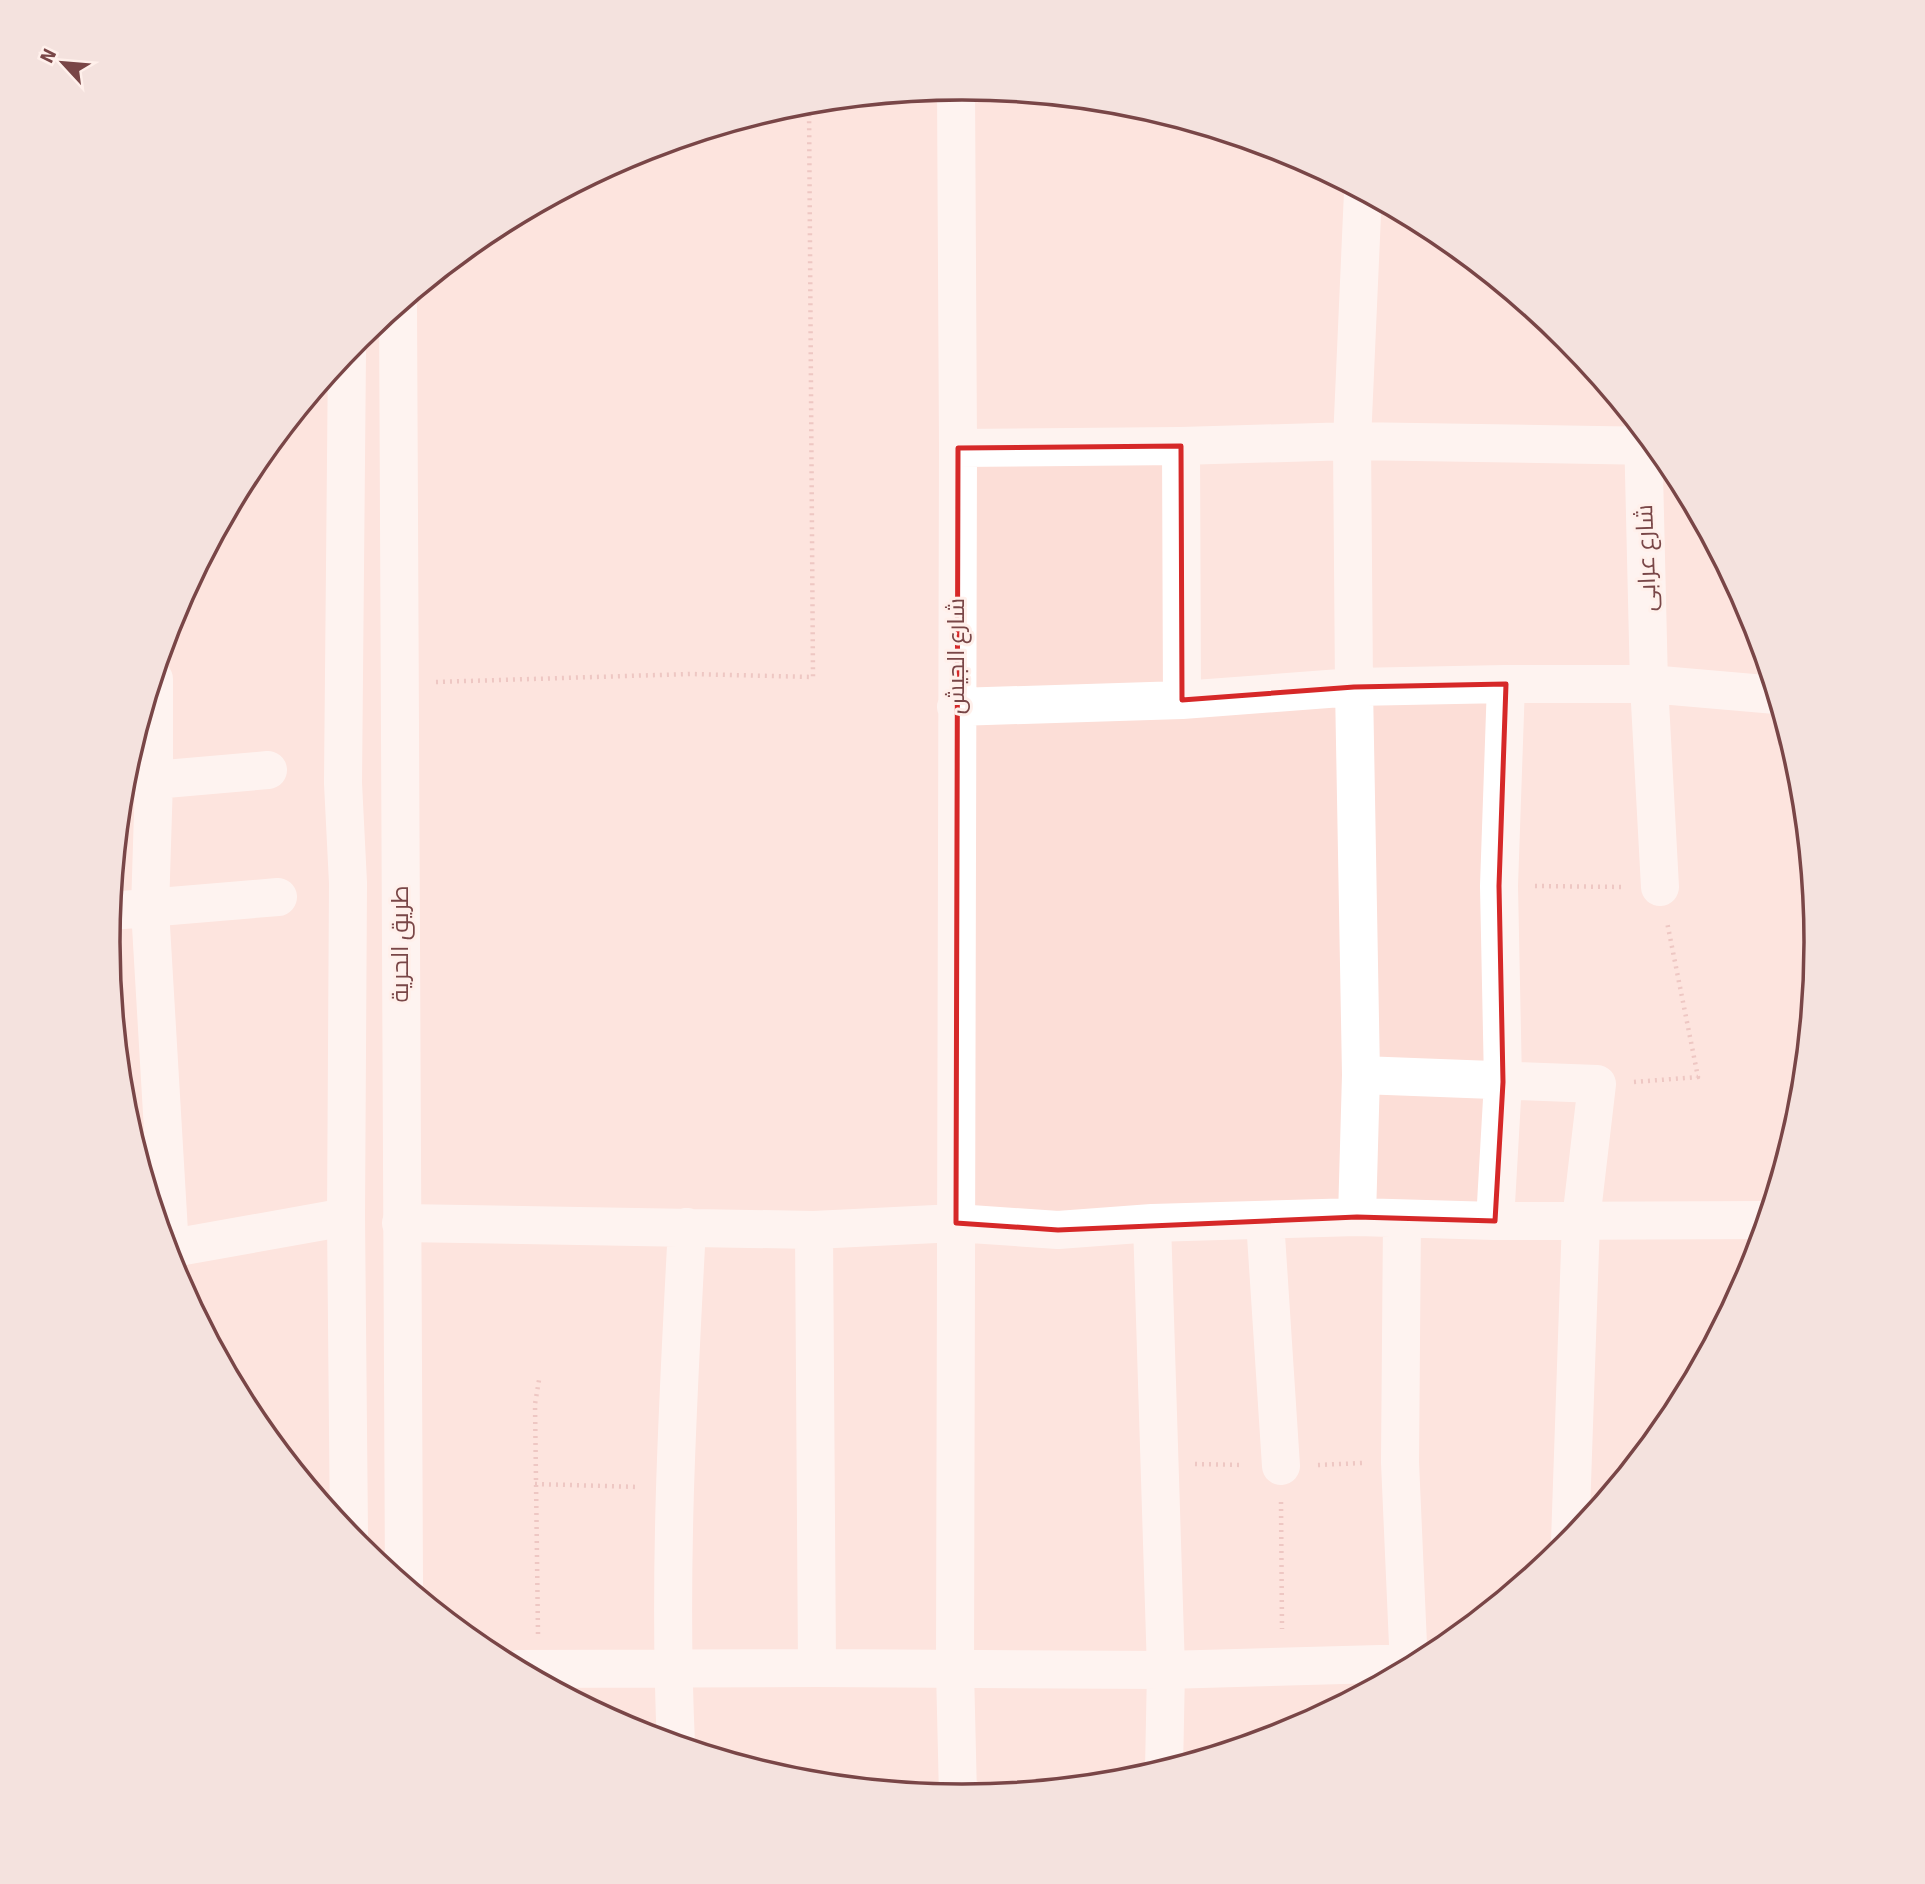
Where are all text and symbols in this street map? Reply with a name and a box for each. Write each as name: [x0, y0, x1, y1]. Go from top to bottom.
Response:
north arrow: [28, 28, 98, 98]
text: N: [35, 45, 62, 67]
street label: شارع عرابى: [1629, 504, 1664, 612]
street label: شارع الجيش: [941, 598, 972, 714]
street label: طريق الحرية: [385, 885, 415, 1003]

